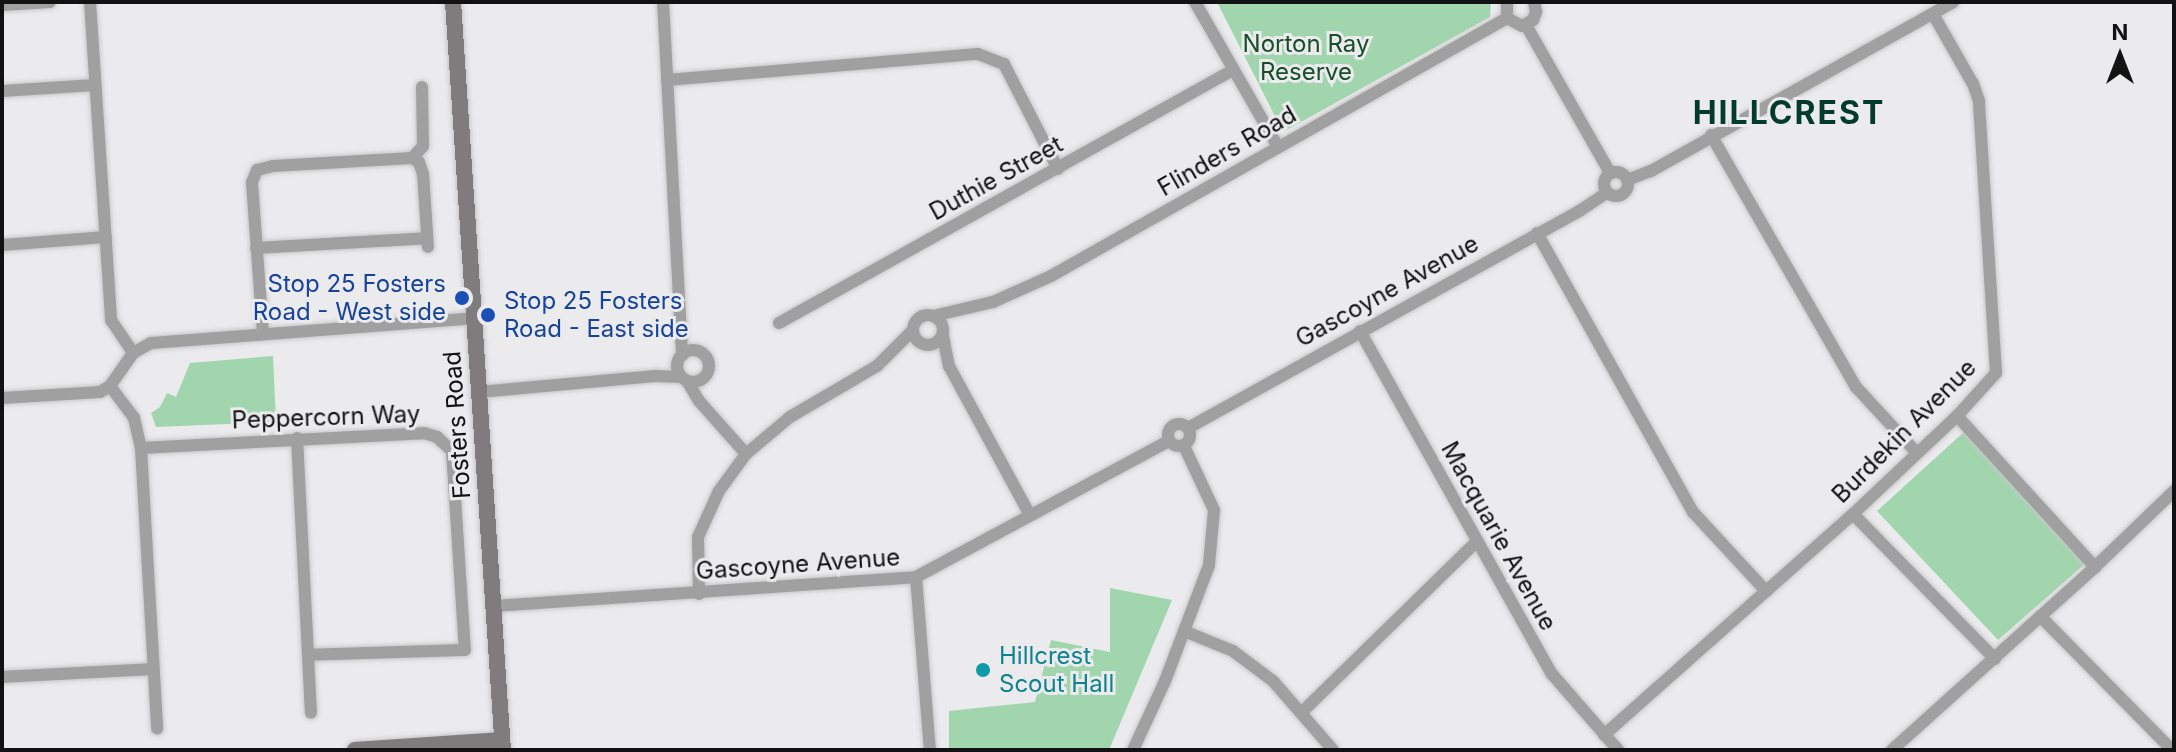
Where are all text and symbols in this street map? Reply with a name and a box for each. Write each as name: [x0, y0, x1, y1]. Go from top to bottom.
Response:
north arrow: [2080, 16, 2160, 96]
text: N: [2112, 19, 2128, 45]
park label: Norton Ray Reserve: [1243, 30, 1369, 86]
district label: HILLCREST: [1693, 94, 1885, 132]
street label: Flinders Road: [1153, 100, 1301, 202]
street label: Duthie Street: [924, 130, 1068, 226]
street label: Gascoyne Avenue: [1291, 229, 1483, 353]
place label: Stop 25 Fosters Road - West side: [253, 270, 446, 326]
place label: Stop 25 Fosters Road - East side: [504, 287, 689, 343]
marker: Stop 25 Fosters Road - West side: [453, 289, 471, 307]
marker: Stop 25 Fosters Road - East side: [479, 306, 497, 324]
street label: Fosters Road: [437, 350, 477, 500]
street label: Burdekin Avenue: [1826, 353, 1982, 509]
street label: Peppercorn Way: [231, 399, 421, 435]
street label: Macquarie Avenue: [1435, 437, 1563, 635]
street label: Gascoyne Avenue: [695, 543, 901, 585]
place label: Hillcrest Scout Hall: [999, 642, 1114, 698]
marker: Hillcrest Scout Hall: [974, 661, 992, 679]

